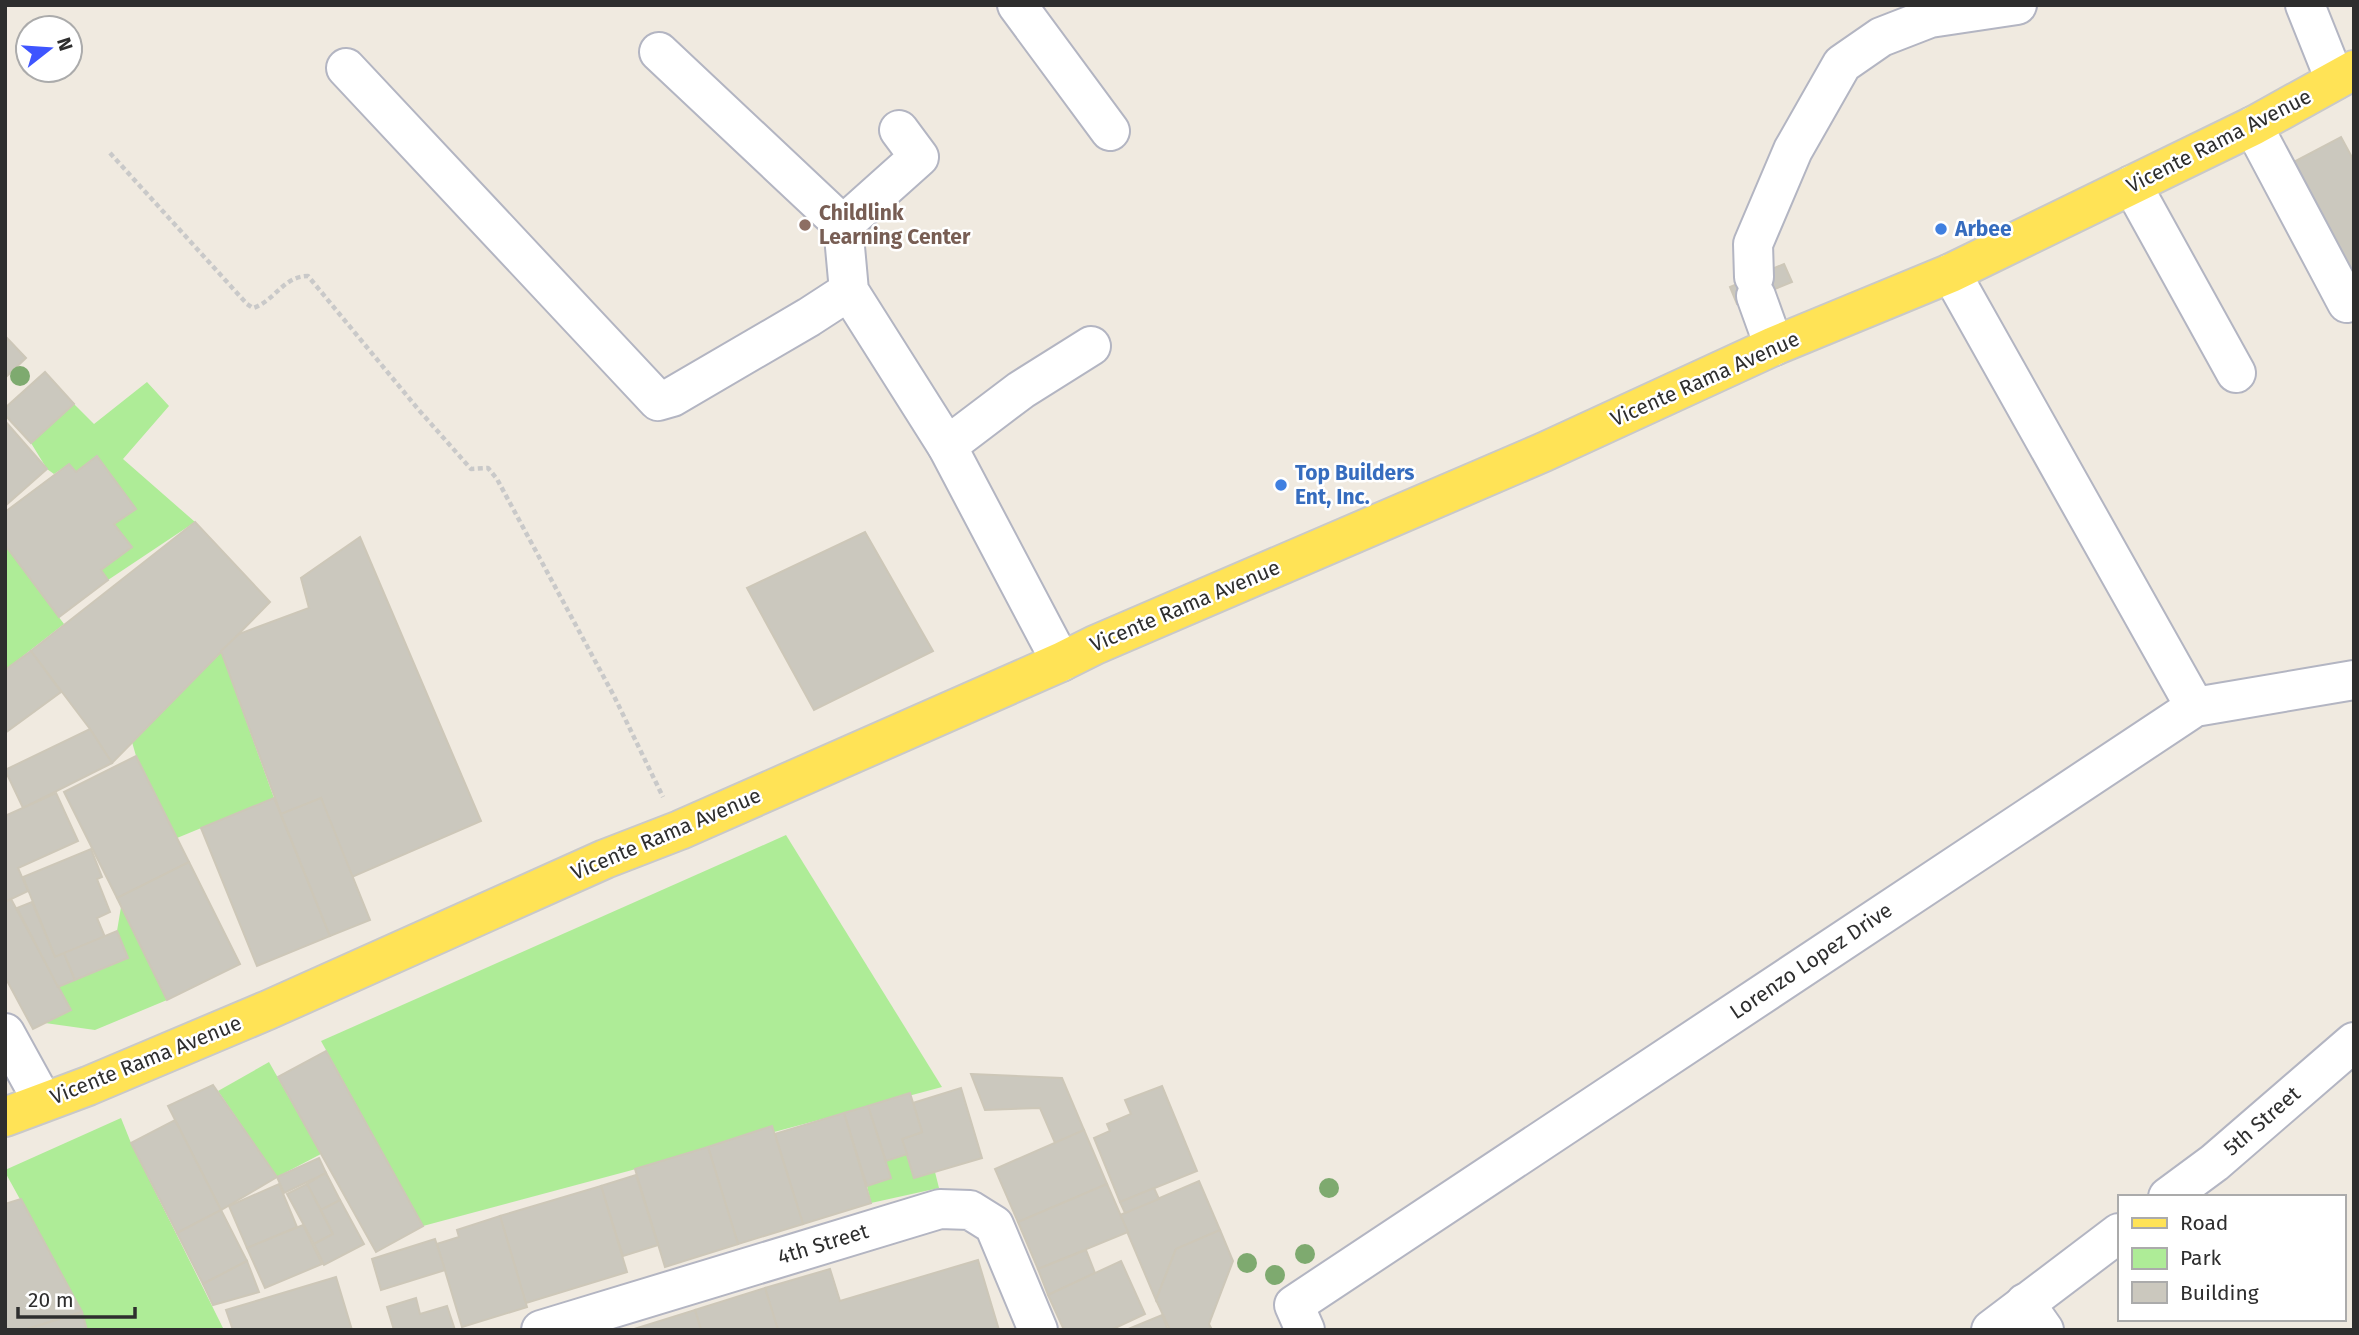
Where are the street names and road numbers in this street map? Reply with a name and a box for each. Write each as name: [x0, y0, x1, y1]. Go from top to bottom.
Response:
street label: Vicente Rama Avenue: [2122, 83, 2316, 199]
street label: Vicente Rama Avenue: [1607, 326, 1803, 432]
street label: Vicente Rama Avenue: [1086, 554, 1284, 658]
street label: Vicente Rama Avenue: [567, 782, 765, 886]
street label: Lorenzo Lopez Drive: [1725, 897, 1897, 1025]
street label: Vicente Rama Avenue: [47, 1010, 245, 1110]
street label: 5th Street: [2218, 1080, 2306, 1161]
street label: 4th Street: [774, 1218, 872, 1270]

